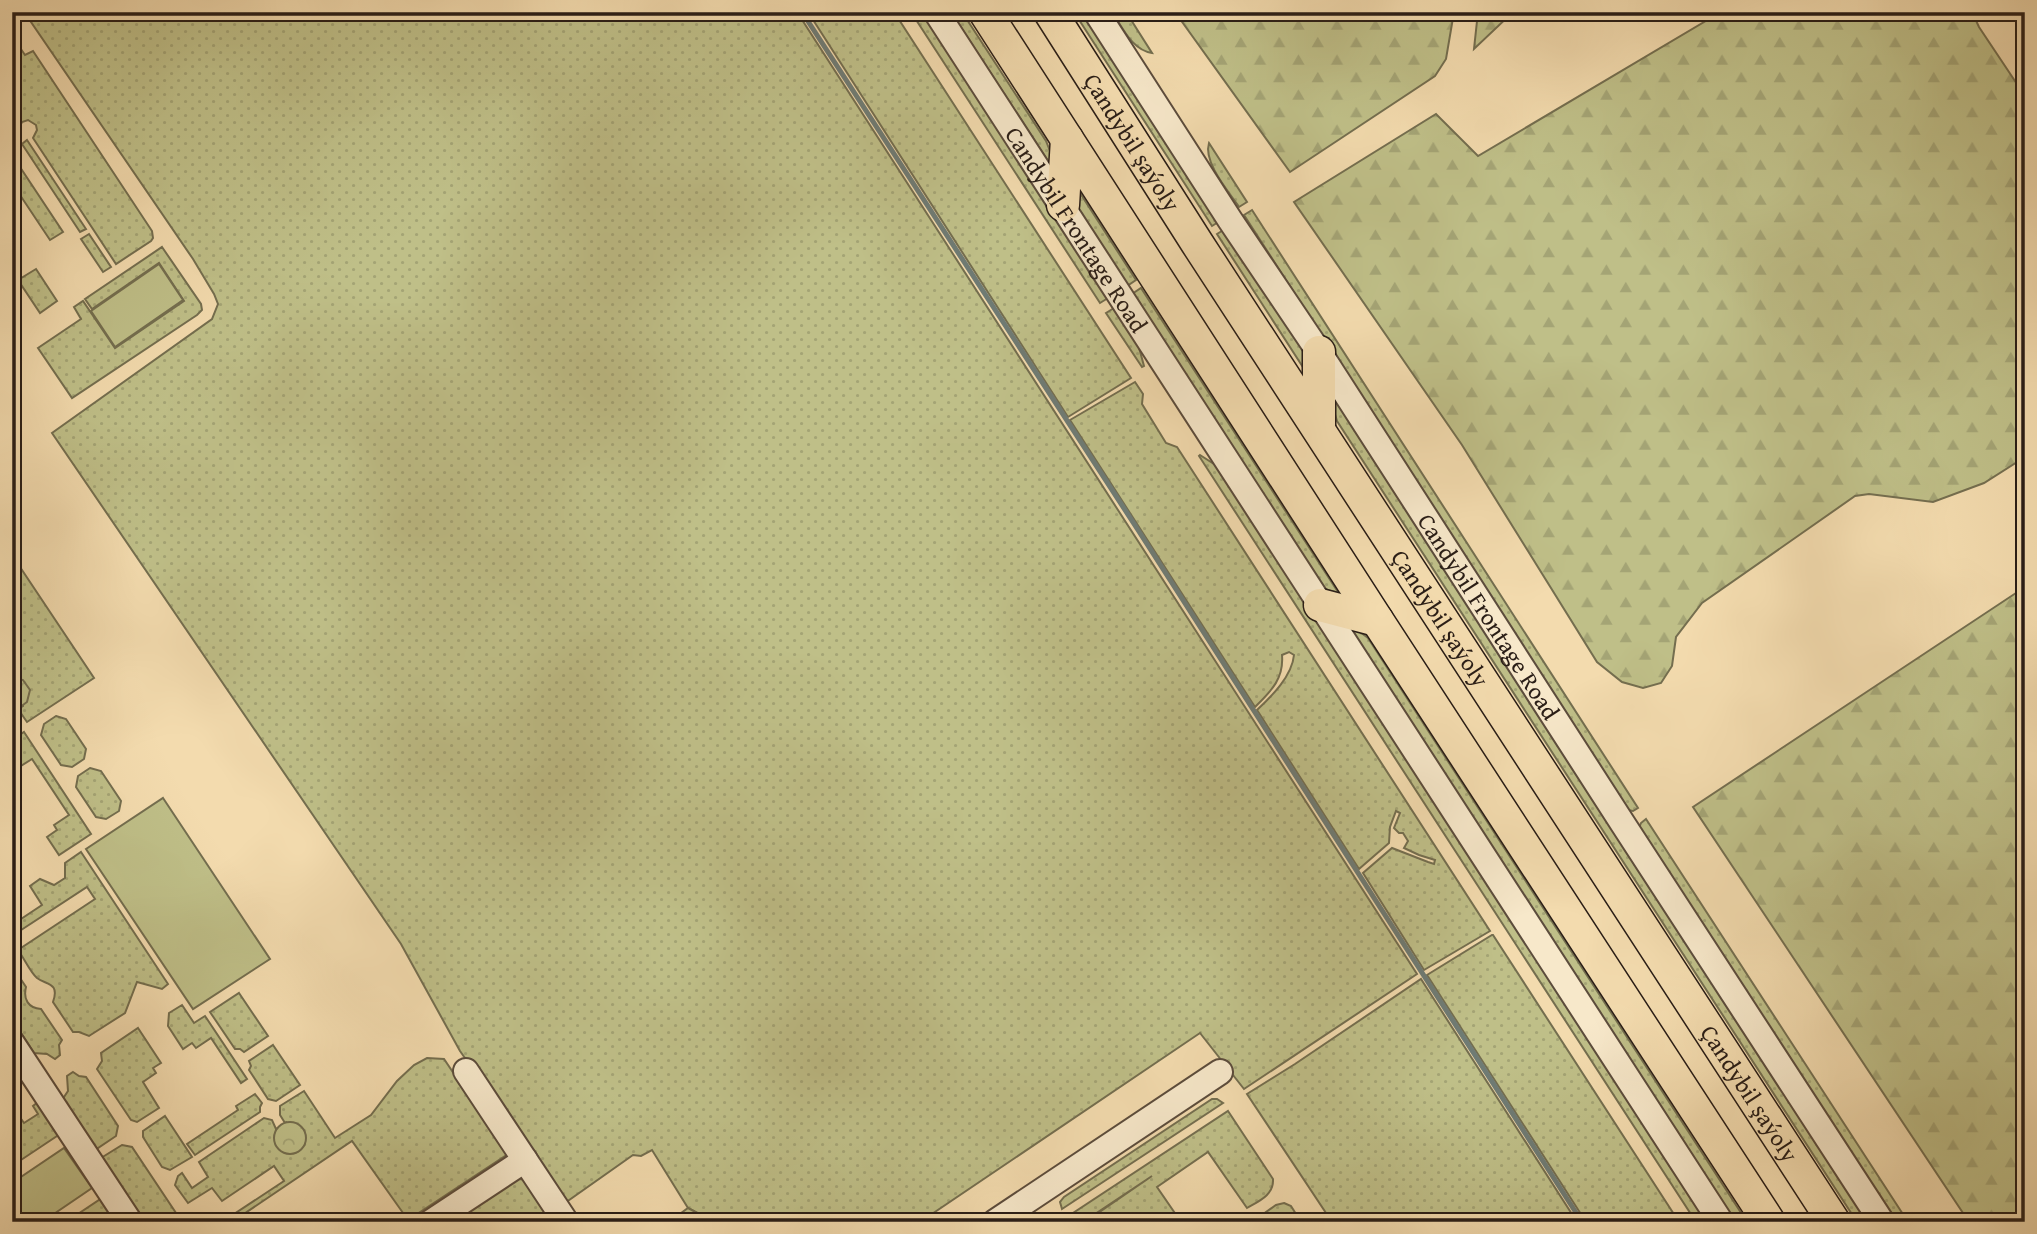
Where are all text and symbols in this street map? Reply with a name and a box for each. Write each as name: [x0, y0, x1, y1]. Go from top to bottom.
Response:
street label: Çandybil şaýoly: [1076, 66, 1190, 218]
street label: Candybil Frontage Road: [997, 119, 1157, 339]
street label: Candybil Frontage Road: [1410, 506, 1569, 727]
street label: Çandybil şaýoly: [1383, 542, 1499, 693]
street label: Çandybil şaýoly: [1692, 1017, 1808, 1169]

